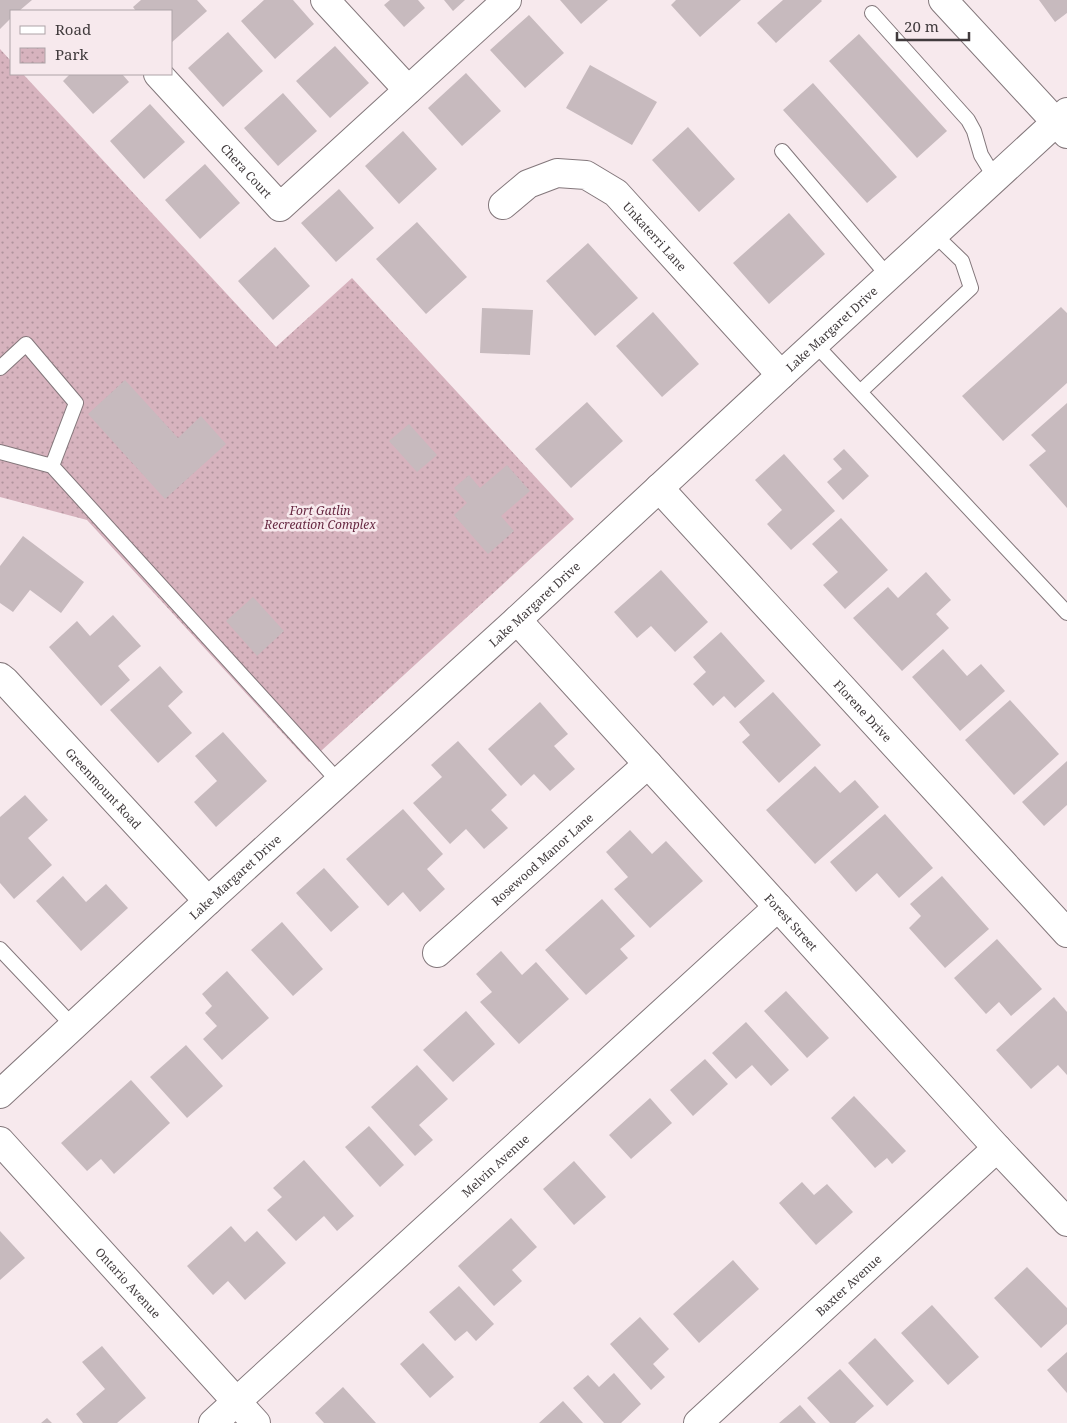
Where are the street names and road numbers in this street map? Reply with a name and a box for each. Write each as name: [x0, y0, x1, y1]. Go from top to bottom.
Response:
street label: Chera Court: [217, 140, 276, 202]
street label: Unkaterri Lane: [619, 198, 691, 274]
street label: Lake Margaret Drive: [782, 282, 881, 375]
street label: Lake Margaret Drive: [485, 557, 584, 650]
street label: Florene Drive: [830, 676, 896, 745]
street label: Greenmount Road: [62, 744, 146, 833]
street label: Rosewood Manor Lane: [487, 809, 597, 909]
street label: Lake Margaret Drive: [185, 830, 284, 923]
street label: Forest Street: [761, 890, 822, 954]
street label: Melvin Avenue: [458, 1130, 533, 1201]
street label: Ontario Avenue: [92, 1243, 165, 1322]
street label: Baxter Avenue: [812, 1250, 885, 1320]

